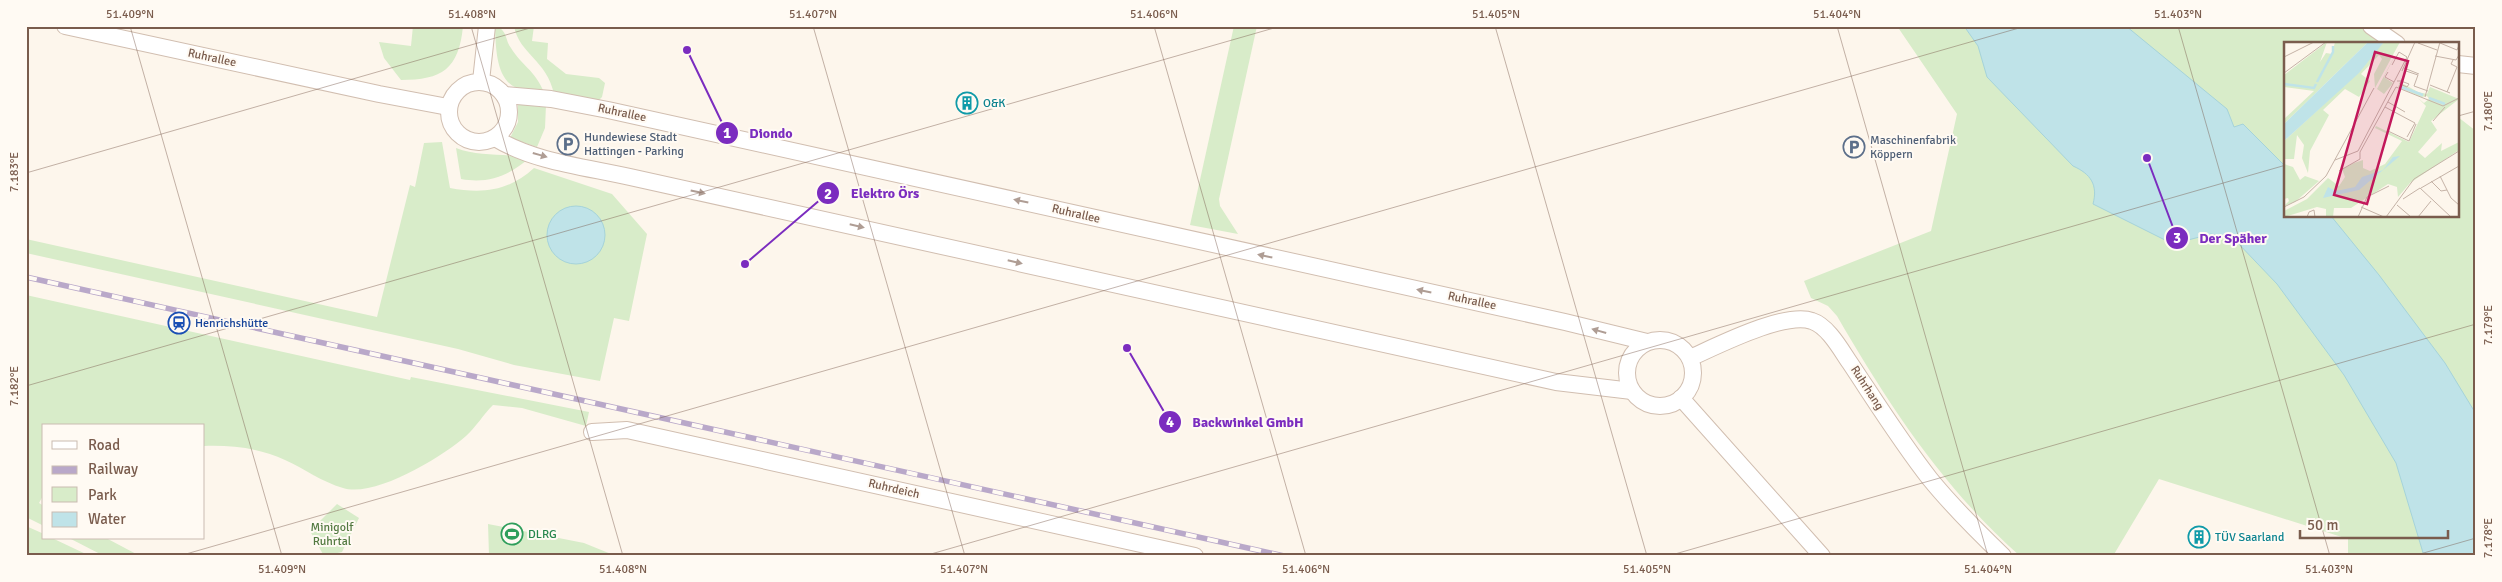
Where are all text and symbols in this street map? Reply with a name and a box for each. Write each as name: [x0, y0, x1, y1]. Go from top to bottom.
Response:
text: 51.409°N: [106, 7, 154, 22]
text: 51.408°N: [448, 7, 496, 22]
text: 51.407°N: [789, 7, 837, 22]
text: 51.406°N: [1130, 7, 1178, 22]
text: 51.405°N: [1472, 7, 1520, 22]
text: 51.404°N: [1813, 7, 1861, 22]
text: 51.403°N: [2154, 7, 2202, 22]
inset map: [2284, 42, 2460, 218]
street label: Ruhrallee: [186, 46, 238, 70]
building icon: O&K: [955, 91, 979, 115]
text: 7.180°E: [2481, 91, 2496, 131]
place label: O&K: [983, 96, 1006, 111]
street label: Ruhrallee: [596, 101, 648, 125]
callout: Diondo: [714, 118, 802, 147]
text: 1: [723, 124, 731, 142]
text: Diondo: [749, 125, 793, 142]
place label: Hundewiese Stadt Hattingen - Parking: [584, 130, 684, 159]
parking icon: Hundewiese Stadt Hattingen - Parking: [556, 132, 580, 156]
place label: Maschinenfabrik Köppern: [1870, 133, 1956, 162]
parking icon: Maschinenfabrik Köppern: [1842, 135, 1866, 159]
text: 7.183°E: [7, 152, 22, 192]
one-way arrow: [532, 152, 547, 160]
callout: Elektro Örs: [816, 179, 929, 208]
text: 2: [824, 185, 832, 203]
text: Elektro Örs: [851, 185, 919, 202]
one-way arrow: [691, 188, 706, 196]
one-way arrow: [1013, 197, 1029, 205]
street label: Ruhrallee: [1050, 201, 1102, 227]
one-way arrow: [849, 223, 865, 231]
callout: Der Späher: [2165, 223, 2277, 252]
text: 3: [2173, 229, 2181, 247]
text: Der Späher: [2199, 230, 2267, 247]
one-way arrow: [1257, 251, 1273, 259]
one-way arrow: [1008, 258, 1023, 266]
one-way arrow: [1415, 286, 1431, 294]
street label: Ruhrallee: [1446, 289, 1498, 313]
text: 7.179°E: [2481, 305, 2496, 345]
station icon: Henrichshütte: [167, 311, 191, 335]
place label: Henrichshütte: [195, 316, 268, 331]
one-way arrow: [1592, 327, 1607, 335]
street label: Ruhrhang: [1847, 363, 1887, 413]
text: 7.182°E: [7, 366, 22, 406]
callout: Backwinkel GmbH: [1157, 407, 1313, 436]
text: 4: [1166, 413, 1174, 431]
text: Backwinkel GmbH: [1192, 414, 1304, 431]
legend: [42, 424, 205, 540]
text: Road: [88, 436, 120, 454]
text: Railway: [88, 460, 138, 478]
street label: Ruhrdeich: [867, 476, 921, 502]
text: Park: [88, 486, 117, 504]
scale bar: [2300, 507, 2447, 539]
text: Water: [88, 510, 126, 528]
text: 50 m: [2307, 516, 2338, 534]
text: 7.178°E: [2481, 518, 2496, 558]
park label: Minigolf Ruhrtal: [311, 520, 354, 549]
sports icon: DLRG: [500, 522, 524, 546]
building icon: TÜV Saarland: [2187, 525, 2211, 549]
place label: DLRG: [528, 527, 557, 542]
place label: TÜV Saarland: [2215, 530, 2284, 545]
text: 51.409°N: [258, 562, 306, 577]
text: 51.408°N: [599, 562, 647, 577]
text: 51.407°N: [940, 562, 988, 577]
text: 51.406°N: [1282, 562, 1330, 577]
text: 51.405°N: [1623, 562, 1671, 577]
text: 51.404°N: [1964, 562, 2012, 577]
text: 51.403°N: [2305, 562, 2353, 577]

